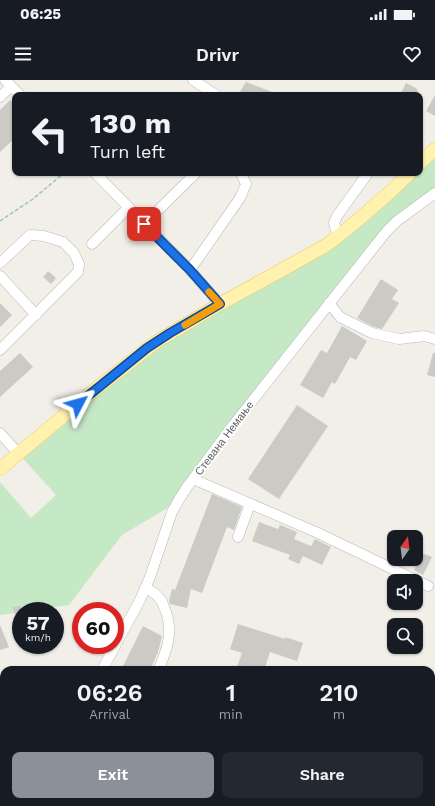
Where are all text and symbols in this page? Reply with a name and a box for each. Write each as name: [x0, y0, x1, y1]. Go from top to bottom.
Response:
text: 06:25: [20, 5, 61, 23]
icon: menu: [12, 43, 34, 65]
icon: heart: [401, 43, 423, 65]
text: Drivr: [196, 44, 239, 65]
text: 130 m: [90, 107, 171, 140]
icon: left: [24, 108, 76, 160]
text: Turn left: [90, 141, 165, 162]
pin: [127, 207, 161, 241]
icon: arrive: [133, 213, 155, 235]
position arrow: [57, 383, 99, 425]
street label: Стевана Немање: [192, 399, 257, 478]
north arrow: [387, 530, 423, 566]
map controls: [387, 530, 423, 654]
button: sound: [387, 574, 423, 610]
speed limit sign: 60: [72, 602, 124, 654]
text: 57: [26, 611, 50, 635]
button: search: [387, 618, 423, 654]
text: km/h: [25, 632, 51, 643]
text: 06:26: [76, 679, 142, 707]
text: 1: [226, 679, 236, 707]
text: 210: [319, 679, 359, 707]
text: Arrival: [89, 707, 130, 722]
text: min: [219, 707, 243, 722]
text: m: [333, 707, 345, 722]
button: Exit: [12, 752, 214, 798]
button: Share: [222, 752, 423, 798]

